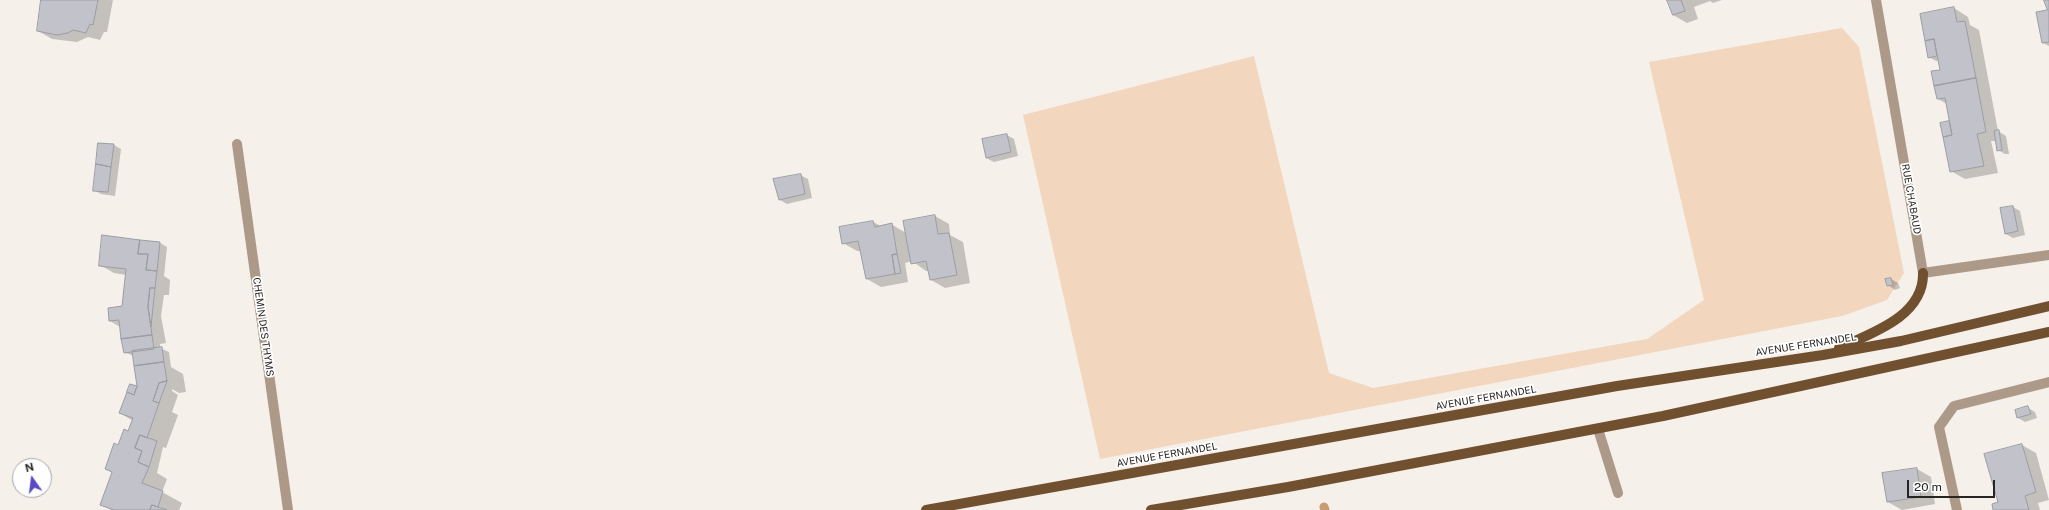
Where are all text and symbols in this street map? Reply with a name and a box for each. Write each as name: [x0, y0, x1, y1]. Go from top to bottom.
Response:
street label: RUE CHABAUD: [1899, 163, 1923, 235]
street label: CHEMIN DES THYMS: [250, 277, 276, 377]
street label: AVENUE FERNANDEL: [1755, 331, 1857, 359]
street label: AVENUE FERNANDEL: [1435, 383, 1537, 413]
street label: AVENUE FERNANDEL: [1116, 440, 1218, 470]
north arrow: [12, 458, 52, 498]
text: N: [24, 460, 35, 474]
scale bar: [1909, 472, 1997, 498]
text: 20 m: [1914, 480, 1942, 494]

